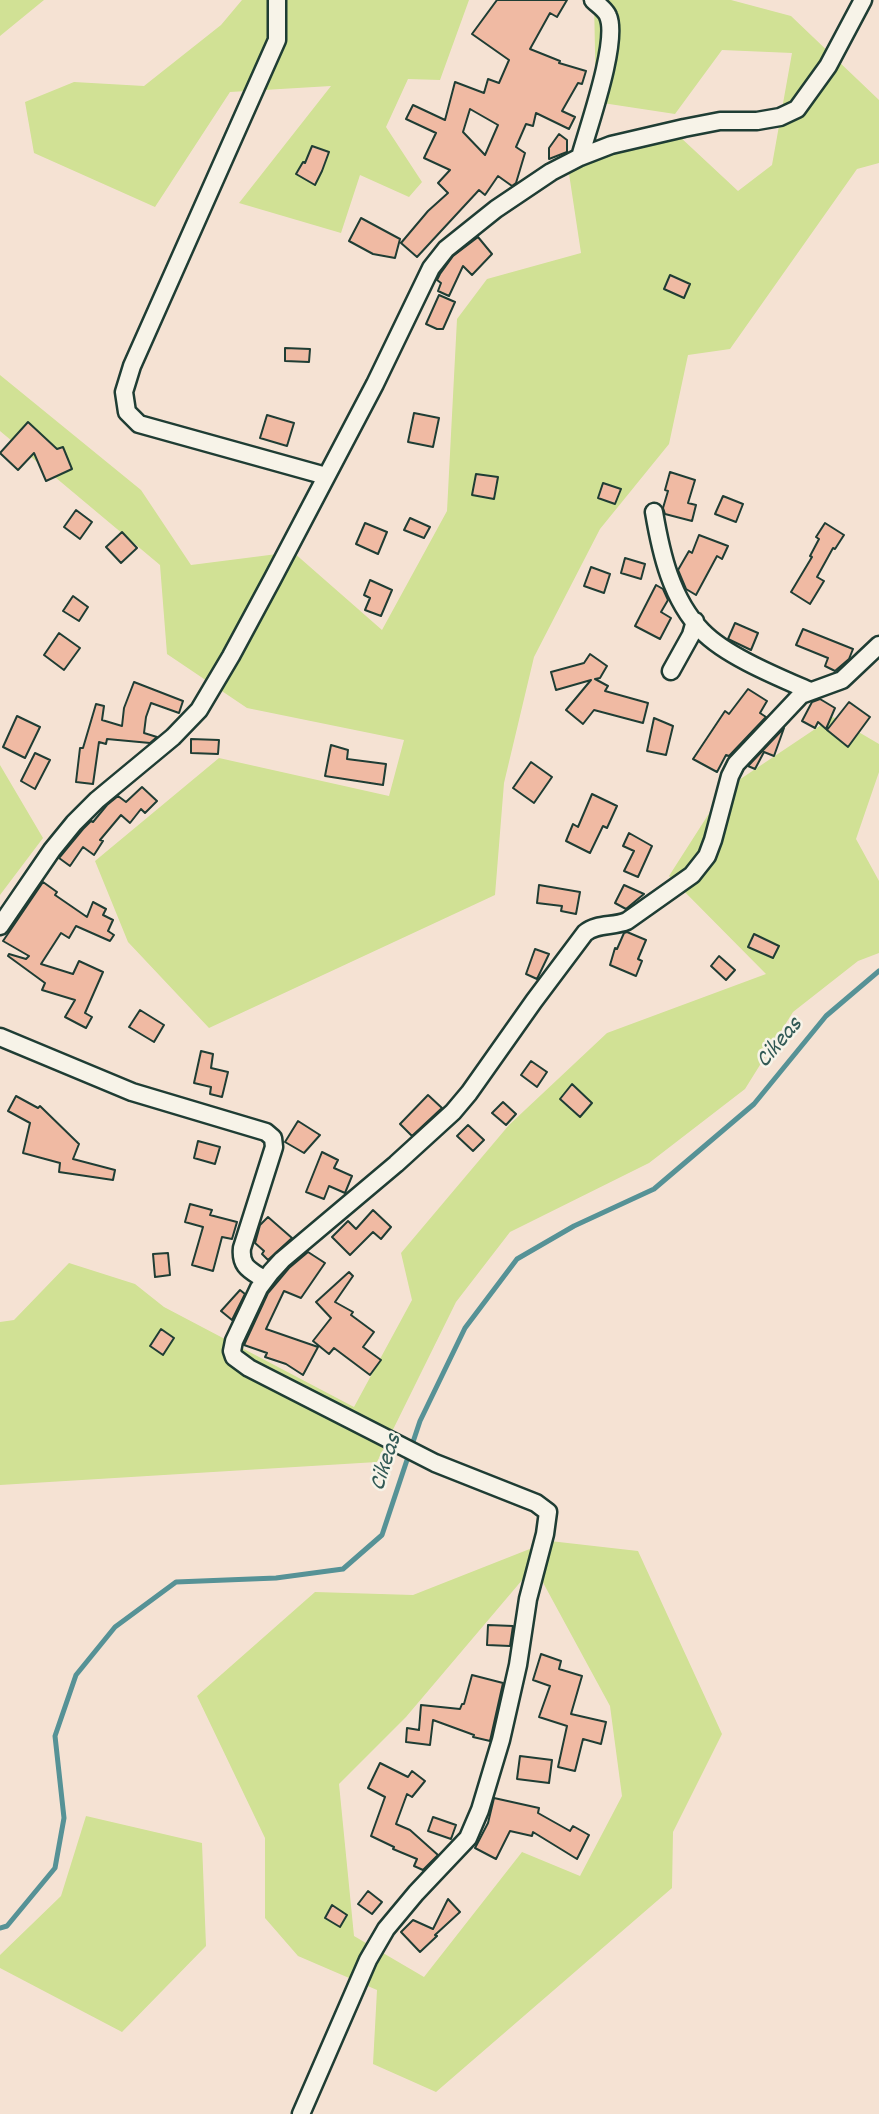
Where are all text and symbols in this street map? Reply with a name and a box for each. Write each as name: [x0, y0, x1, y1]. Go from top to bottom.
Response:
water label: Cikeas: [751, 1013, 811, 1075]
water label: Cikeas: [365, 1431, 411, 1495]

